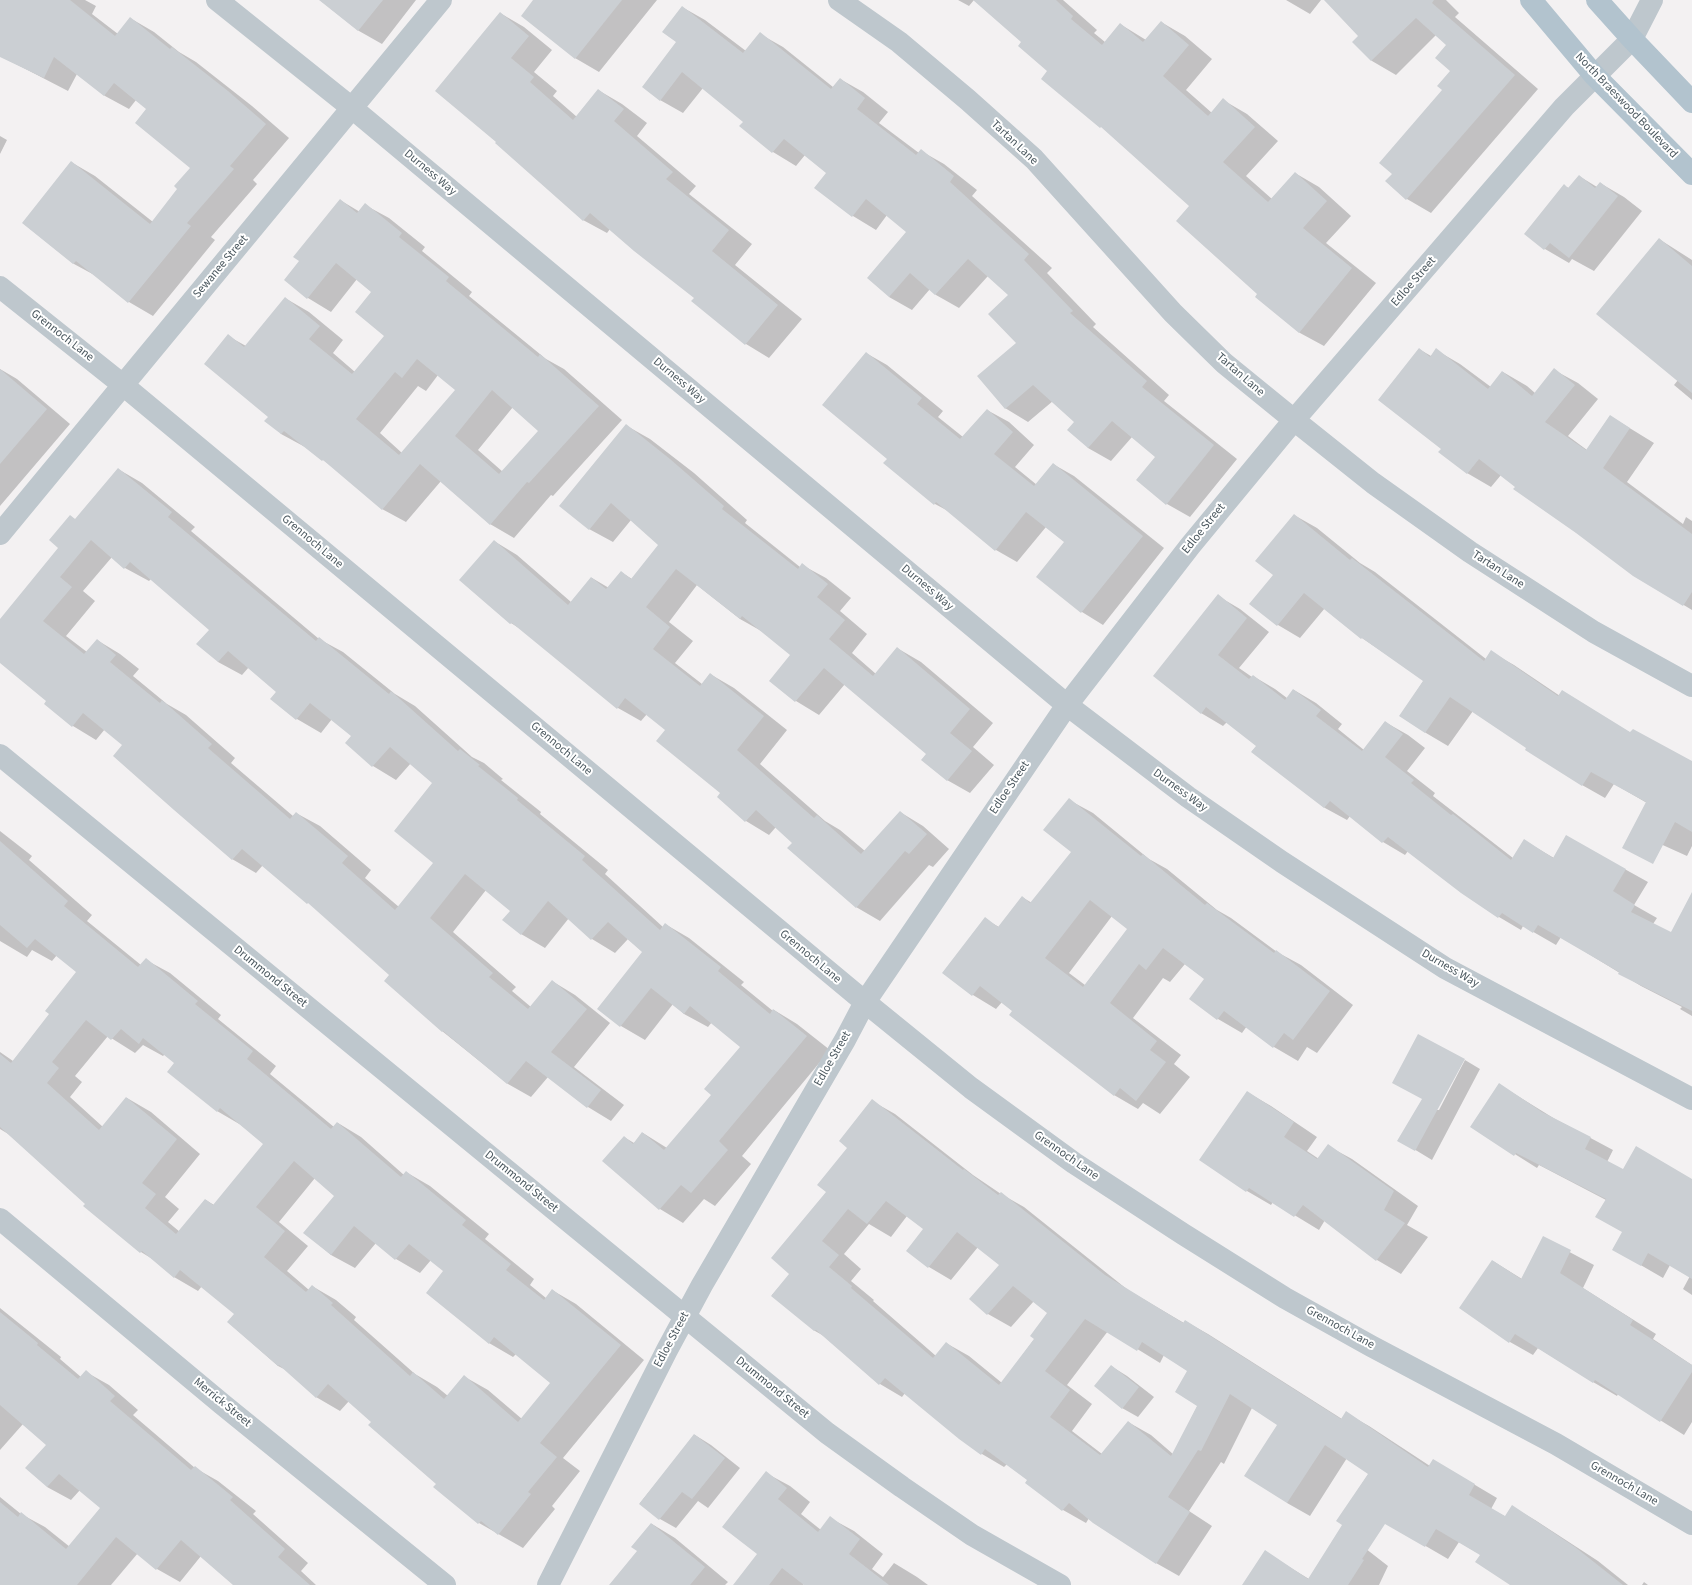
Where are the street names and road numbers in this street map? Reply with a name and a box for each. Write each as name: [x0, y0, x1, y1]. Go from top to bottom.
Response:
street label: North Braeswood Boulevard: [1572, 50, 1680, 162]
street label: Tartan Lane: [988, 118, 1040, 168]
street label: Durness Way: [401, 147, 459, 199]
street label: Sewanee Street: [190, 233, 252, 301]
street label: Edloe Street: [1389, 254, 1439, 310]
street label: Grennoch Lane: [28, 307, 96, 365]
street label: Tartan Lane: [1213, 350, 1267, 400]
street label: Durness Way: [650, 355, 708, 407]
street label: Edloe Street: [1179, 501, 1229, 557]
street label: Grennoch Lane: [278, 512, 346, 572]
street label: Tartan Lane: [1469, 548, 1527, 592]
street label: Durness Way: [898, 562, 956, 614]
street label: Grennoch Lane: [527, 719, 595, 779]
street label: Edloe Street: [987, 759, 1033, 817]
street label: Durness Way: [1150, 766, 1210, 816]
street label: Grennoch Lane: [776, 927, 844, 987]
street label: Drummond Street: [230, 943, 310, 1011]
street label: Durness Way: [1419, 947, 1481, 991]
street label: Edloe Street: [812, 1029, 854, 1089]
street label: Grennoch Lane: [1031, 1128, 1101, 1184]
street label: Drummond Street: [481, 1148, 561, 1216]
street label: Grennoch Lane: [1303, 1303, 1377, 1353]
street label: Edloe Street: [651, 1310, 693, 1370]
street label: Drummond Street: [732, 1354, 812, 1422]
street label: Merrick Street: [190, 1375, 254, 1431]
street label: Grennoch Lane: [1588, 1459, 1660, 1509]

